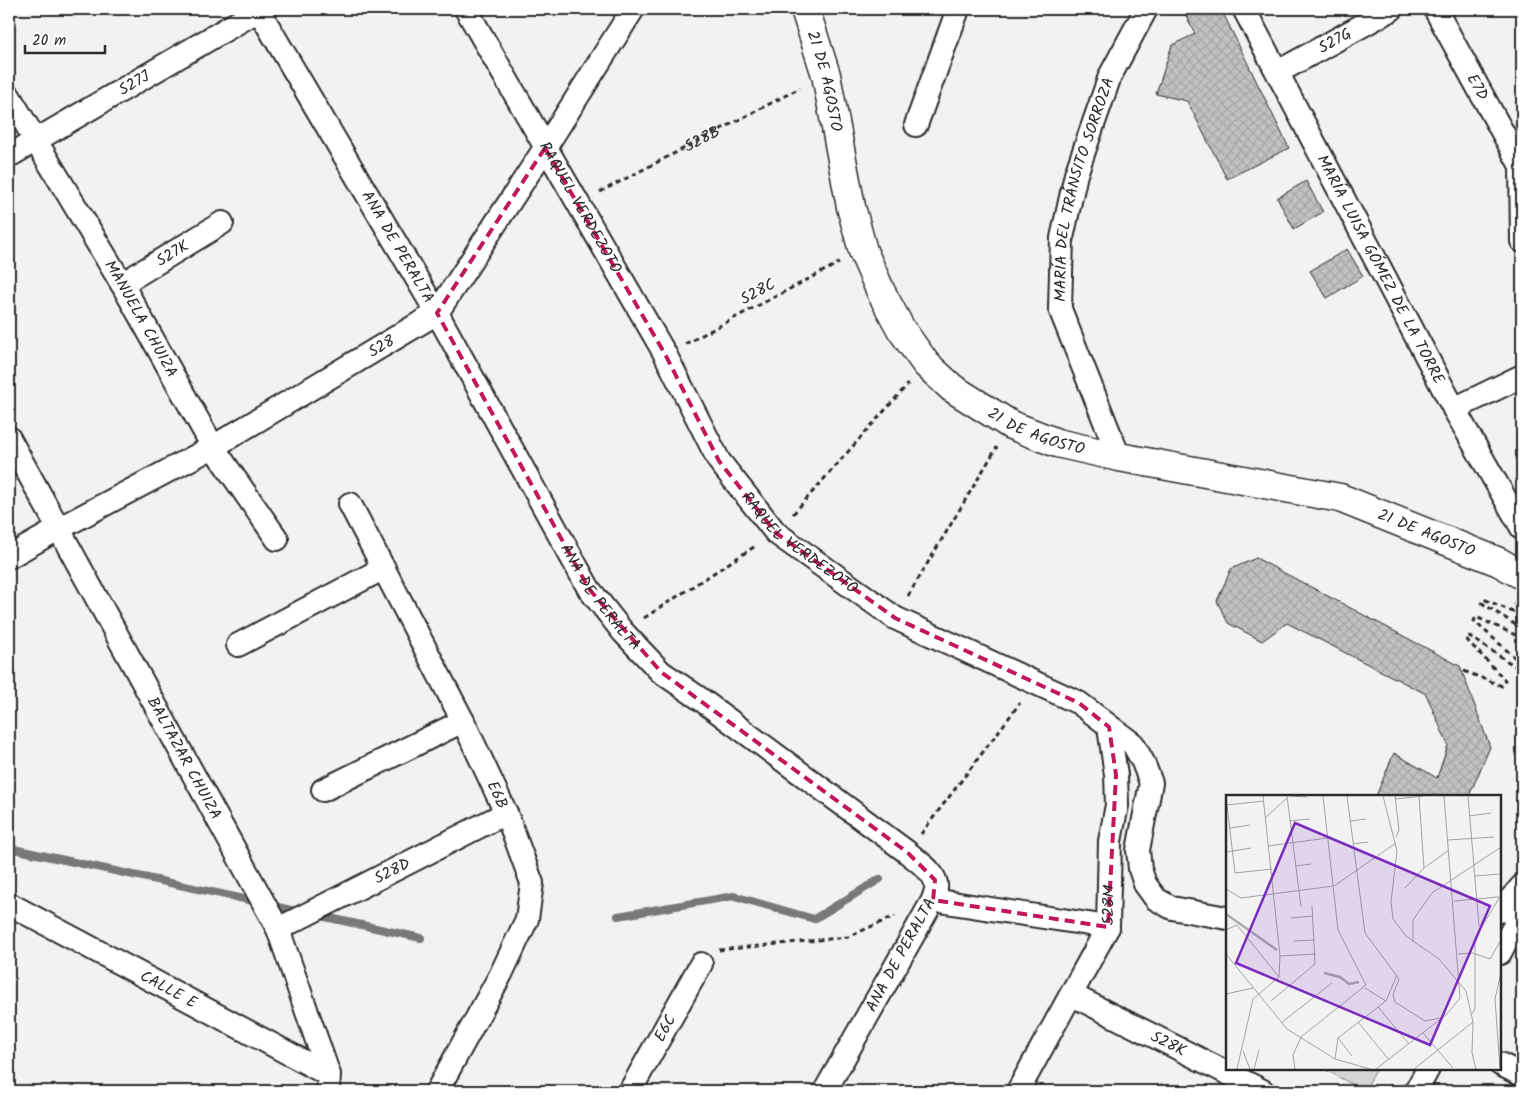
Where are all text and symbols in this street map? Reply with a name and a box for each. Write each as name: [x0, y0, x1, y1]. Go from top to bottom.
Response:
street label: S27G: [1314, 21, 1356, 60]
scale bar: [25, 22, 105, 54]
street label: 21 DE AGOSTO: [800, 28, 849, 134]
text: 20 m: [32, 29, 66, 53]
street label: S27J: [114, 64, 155, 102]
street label: E7D: [1460, 69, 1495, 105]
street label: MARÍA DEL TRÁNSITO SORROZA: [1048, 74, 1121, 302]
street label: S28B: [680, 119, 724, 159]
street label: RAQUEL VERDEZOTO: [532, 137, 628, 278]
street label: MARÍA LUISA GÓMEZ DE LA TORRE: [1310, 150, 1452, 389]
street label: ANA DE PERALTA: [355, 186, 441, 308]
street label: S27K: [151, 233, 194, 273]
street label: MANUELA CHUIZA: [98, 255, 184, 382]
street label: S28C: [736, 272, 780, 312]
street label: S28: [363, 328, 400, 364]
street label: 21 DE AGOSTO: [983, 401, 1087, 461]
street label: RAQUEL VERDEZOTO: [735, 486, 863, 600]
street label: 21 DE AGOSTO: [1374, 502, 1479, 564]
street label: ANA DE PERALTA: [554, 539, 647, 657]
street label: BALTAZAR CHUIZA: [141, 692, 228, 824]
street label: E6B: [480, 776, 515, 813]
inset map: [1226, 795, 1501, 1070]
street label: S28D: [370, 851, 415, 891]
street label: S28M: [1096, 884, 1121, 925]
street label: ANA DE PERALTA: [859, 893, 943, 1017]
street label: CALLE E: [135, 964, 202, 1015]
street label: E6C: [647, 1010, 683, 1046]
street label: S28K: [1146, 1024, 1191, 1063]

